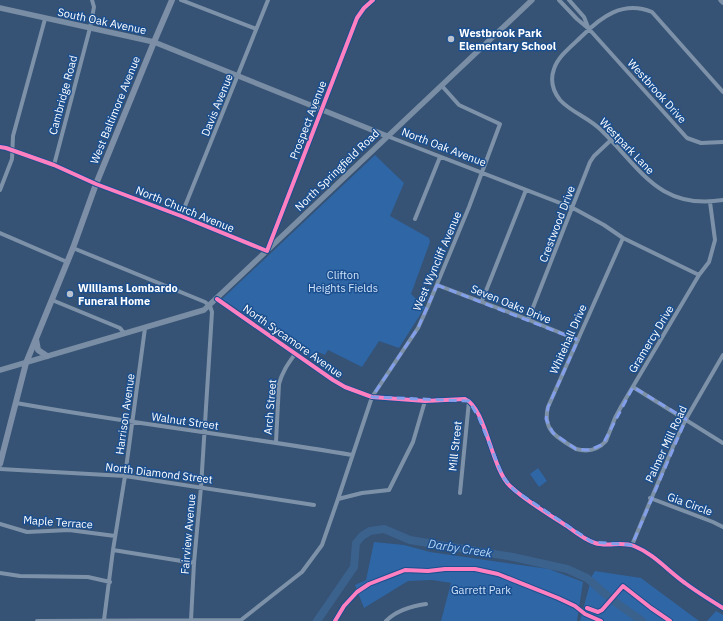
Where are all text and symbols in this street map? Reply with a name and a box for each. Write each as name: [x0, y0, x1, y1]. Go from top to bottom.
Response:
street label: South Oak Avenue: [56, 5, 148, 37]
place label: Westbrook Park Elementary School: [459, 26, 557, 53]
marker: Westbrook Park Elementary School: [446, 34, 456, 44]
street label: Cambridge Road: [46, 54, 80, 136]
street label: West Baltimore Avenue: [87, 54, 143, 166]
street label: Westbrook Drive: [625, 56, 689, 126]
street label: Davis Avenue: [198, 72, 236, 138]
street label: Prospect Avenue: [287, 79, 329, 161]
street label: Westpark Lane: [597, 115, 657, 177]
street label: North Oak Avenue: [400, 124, 488, 170]
street label: North Springfield Road: [292, 126, 382, 214]
street label: North Church Avenue: [134, 183, 236, 235]
street label: Crestwood Drive: [536, 184, 578, 264]
street label: West Wyncliff Avenue: [410, 209, 464, 313]
park label: Clifton Heights Fields: [308, 268, 378, 295]
place label: Williams Lombardo Funeral Home: [78, 281, 178, 308]
street label: Seven Oaks Drive: [469, 282, 553, 326]
marker: Williams Lombardo Funeral Home: [65, 289, 75, 299]
street label: North Sycamore Avenue: [240, 301, 346, 381]
street label: Whitehall Drive: [546, 302, 590, 376]
street label: Gramercy Drive: [625, 303, 677, 375]
street label: Harrison Avenue: [112, 373, 138, 455]
street label: Arch Street: [261, 379, 279, 435]
street label: Palmer Mill Road: [642, 403, 690, 485]
street label: Walnut Street: [151, 409, 220, 433]
street label: Mill Street: [445, 420, 465, 472]
street label: North Diamond Street: [105, 459, 214, 487]
street label: Gia Circle: [666, 489, 714, 519]
street label: Fairview Avenue: [178, 493, 198, 575]
street label: Maple Terrace: [23, 513, 93, 531]
water label: Darby Creek: [427, 536, 494, 561]
park label: Garrett Park: [451, 583, 511, 597]

